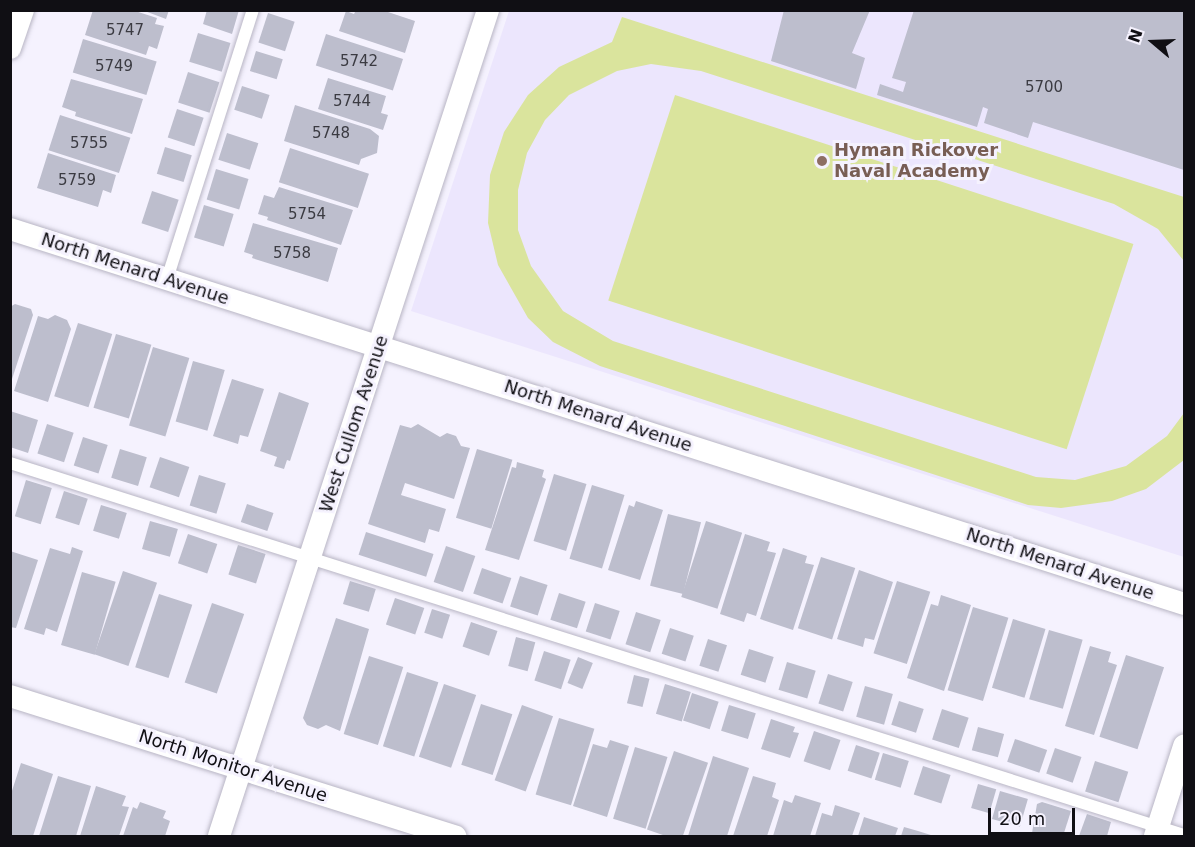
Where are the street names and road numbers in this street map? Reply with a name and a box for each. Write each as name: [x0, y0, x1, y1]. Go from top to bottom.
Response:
street label: North Menard Avenue: [38, 228, 232, 310]
street label: West Cullom Avenue: [315, 333, 393, 515]
street label: North Menard Avenue: [501, 375, 695, 457]
street label: North Menard Avenue: [963, 523, 1157, 605]
street label: North Monitor Avenue: [136, 725, 330, 807]

